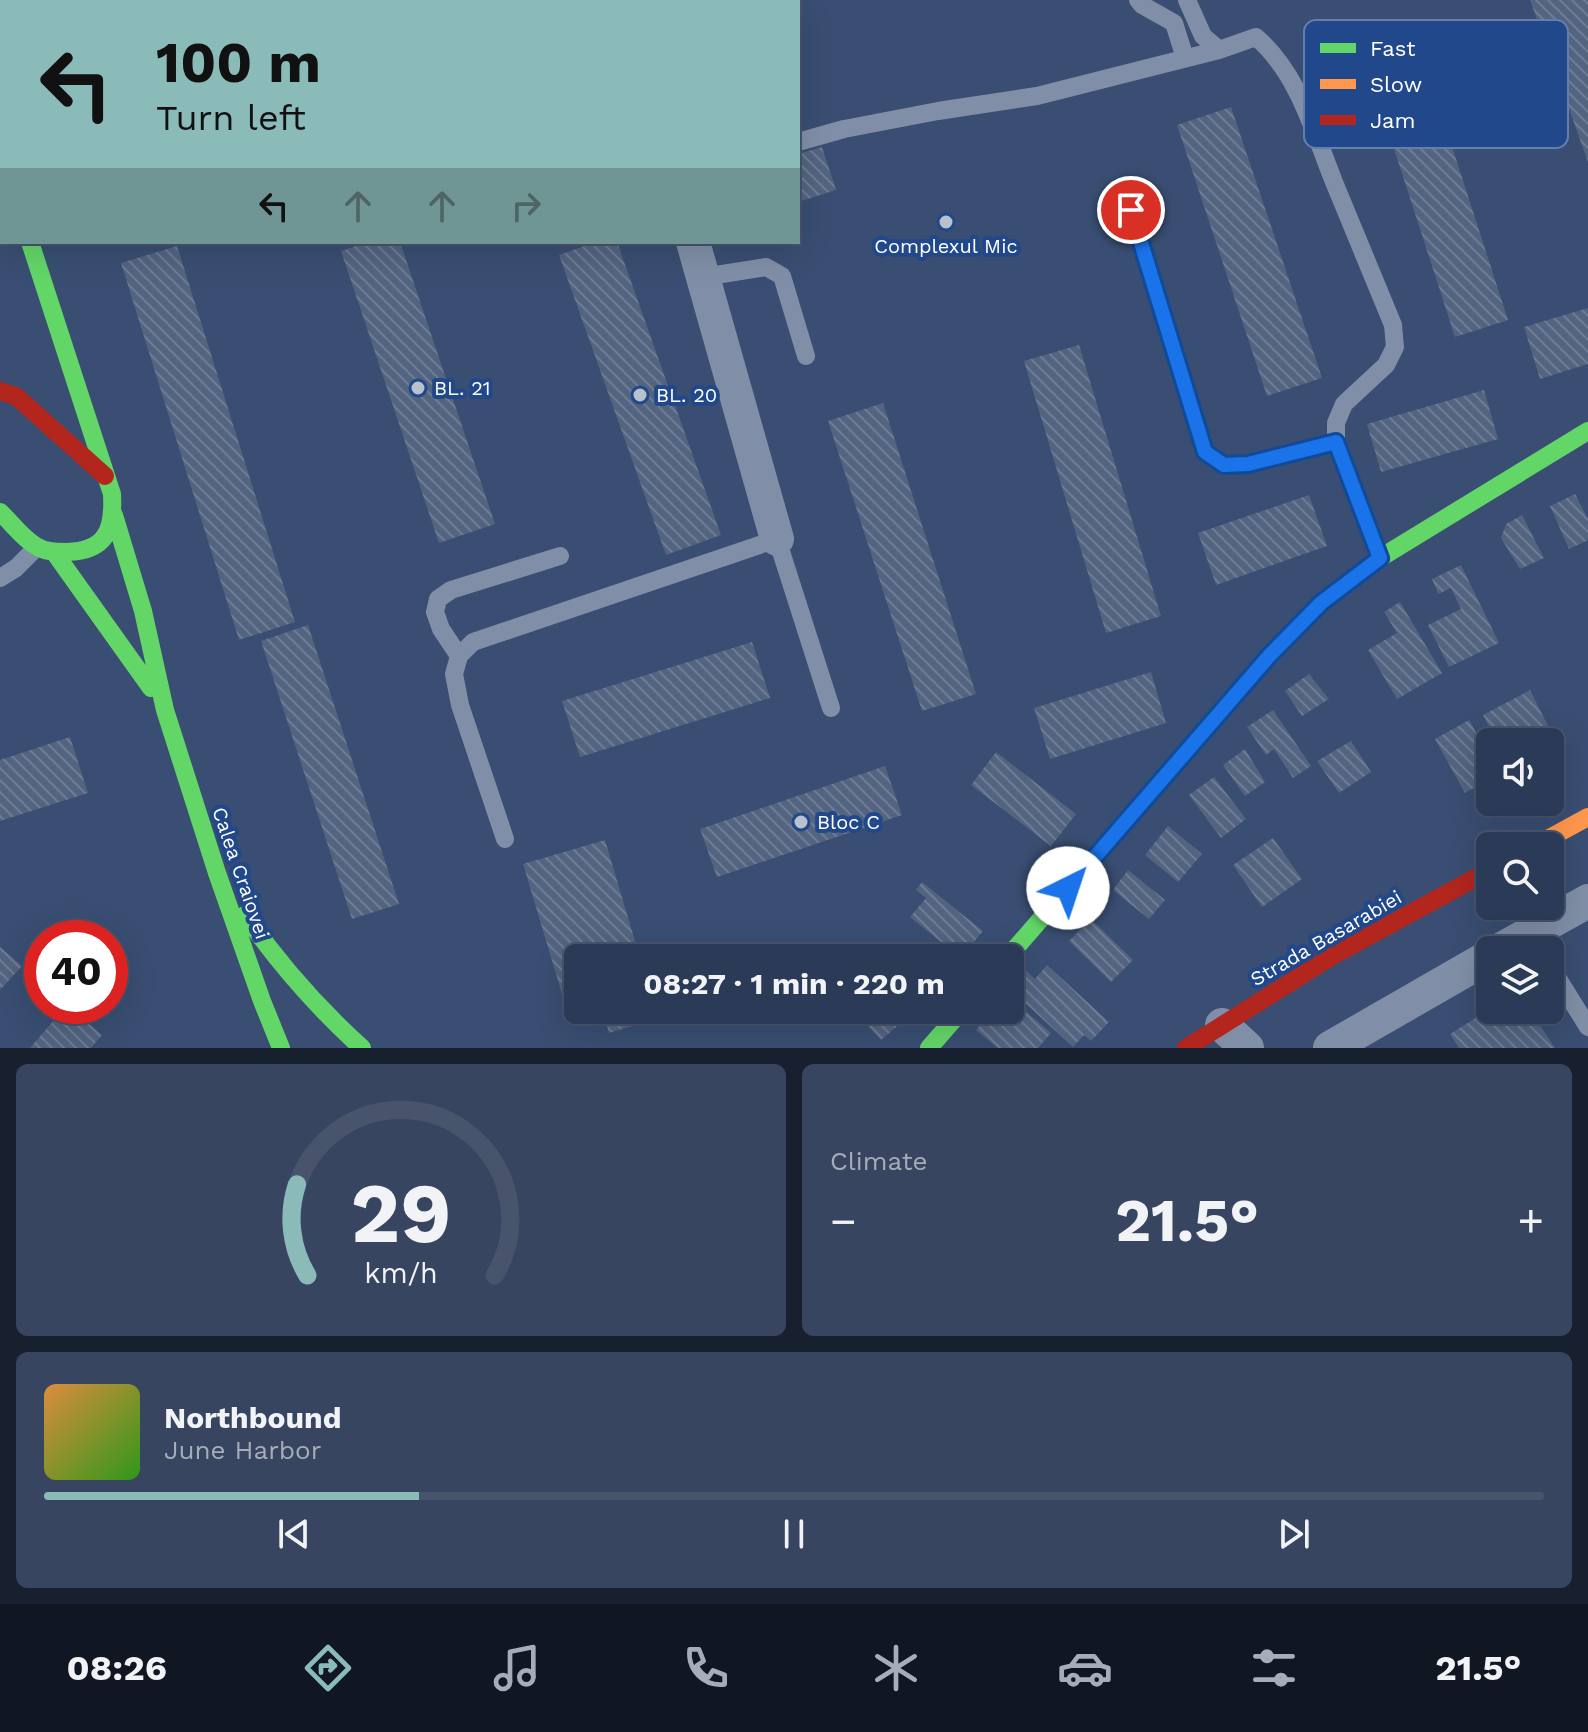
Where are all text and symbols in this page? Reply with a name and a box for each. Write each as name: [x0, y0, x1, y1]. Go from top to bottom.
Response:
legend: [1304, 20, 1568, 148]
text: 100 m: [156, 30, 321, 96]
icon: left: [24, 32, 128, 136]
text: Fast: [1370, 36, 1416, 61]
text: Slow: [1370, 72, 1422, 97]
text: Turn left: [156, 97, 306, 139]
text: Jam: [1370, 108, 1415, 133]
pin: [1097, 176, 1165, 244]
icon: left: [252, 184, 296, 228]
icon: ahead: [336, 184, 380, 228]
icon: ahead: [420, 184, 464, 228]
icon: right: [504, 184, 548, 228]
icon: arrive: [1109, 188, 1153, 232]
marker: Complexul Mic: [937, 213, 955, 231]
place label: Complexul Mic: [874, 234, 1018, 258]
place label: BL. 21: [434, 376, 491, 400]
marker: BL. 21: [409, 379, 427, 397]
place label: BL. 20: [656, 383, 717, 407]
marker: BL. 20: [631, 386, 649, 404]
map controls: [1476, 728, 1564, 1024]
button: sound: [1476, 728, 1564, 816]
street label: Calea Craiovei: [207, 804, 275, 942]
place label: Bloc C: [817, 810, 880, 834]
marker: Bloc C: [792, 813, 810, 831]
button: search: [1476, 832, 1564, 920]
position arrow: [1026, 846, 1110, 930]
street label: Strada Basarabiei: [1246, 885, 1406, 991]
speed limit sign: 40: [24, 920, 128, 1024]
button: layers: [1476, 936, 1564, 1024]
text: 08:27 · 1 min · 220 m: [643, 966, 945, 1001]
text: Climate: [830, 1146, 928, 1176]
text: 29: [351, 1165, 451, 1262]
text: 21.5°: [1115, 1185, 1259, 1256]
text: −: [830, 1195, 857, 1247]
text: +: [1517, 1195, 1544, 1247]
text: km/h: [364, 1256, 438, 1290]
text: Northbound: [164, 1400, 341, 1435]
text: June Harbor: [164, 1435, 321, 1465]
icon: previous: [272, 1512, 316, 1556]
icon: pause: [772, 1512, 816, 1556]
icon: next: [1272, 1512, 1316, 1556]
icon: directions: [300, 1640, 356, 1696]
icon: music: [489, 1640, 545, 1696]
icon: phone: [678, 1640, 734, 1696]
icon: climate: [868, 1640, 924, 1696]
icon: car: [1057, 1640, 1113, 1696]
icon: filters: [1246, 1640, 1302, 1696]
text: 08:26: [67, 1647, 167, 1689]
text: 21.5°: [1435, 1647, 1521, 1689]

